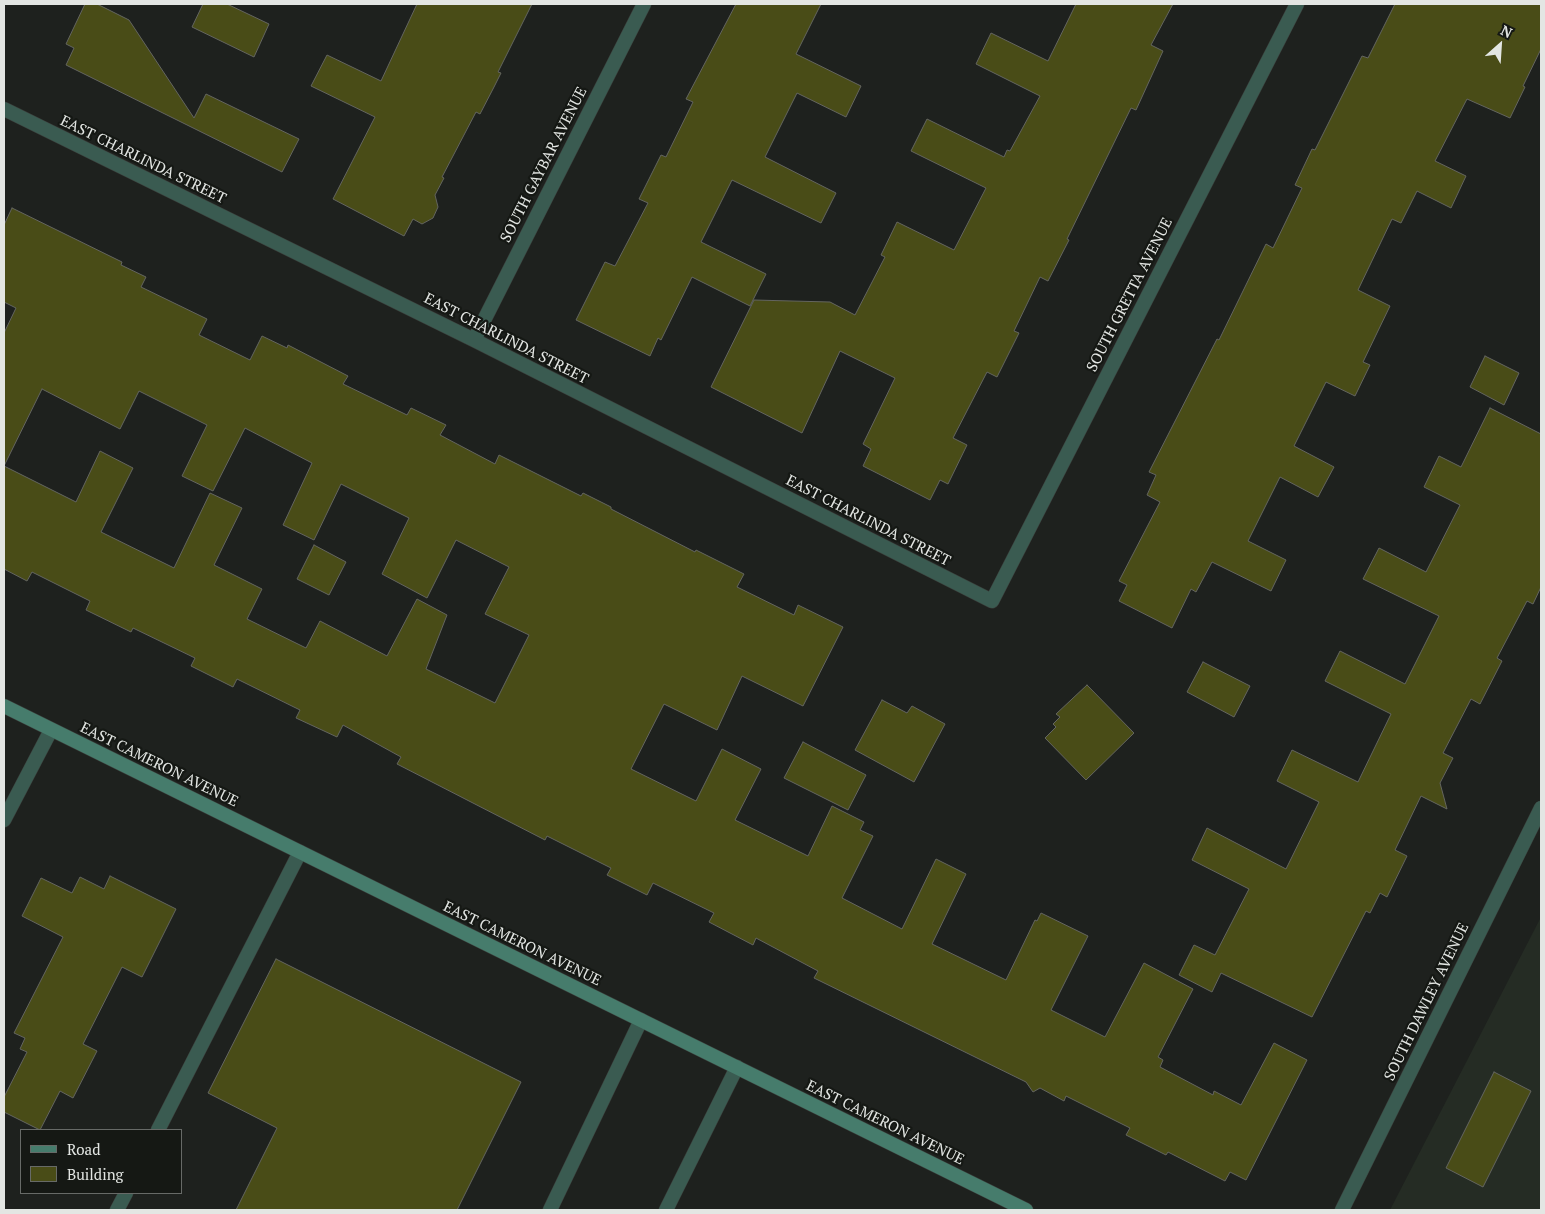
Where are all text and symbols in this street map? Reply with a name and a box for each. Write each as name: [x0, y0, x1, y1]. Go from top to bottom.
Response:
north arrow: [1475, 20, 1525, 70]
text: N: [1498, 20, 1516, 42]
street label: SOUTH GAYBAR AVENUE: [497, 84, 591, 246]
street label: EAST CHARLINDA STREET: [57, 112, 229, 208]
street label: SOUTH GRETTA AVENUE: [1083, 215, 1177, 375]
street label: EAST CHARLINDA STREET: [421, 290, 591, 388]
street label: EAST CHARLINDA STREET: [783, 472, 953, 570]
street label: EAST CAMERON AVENUE: [77, 719, 241, 811]
street label: EAST CAMERON AVENUE: [440, 898, 604, 990]
street label: SOUTH DAWLEY AVENUE: [1381, 920, 1473, 1084]
street label: EAST CAMERON AVENUE: [803, 1077, 967, 1169]
legend: [20, 1129, 182, 1194]
text: Road: [67, 1139, 100, 1159]
text: Building: [67, 1164, 124, 1184]

